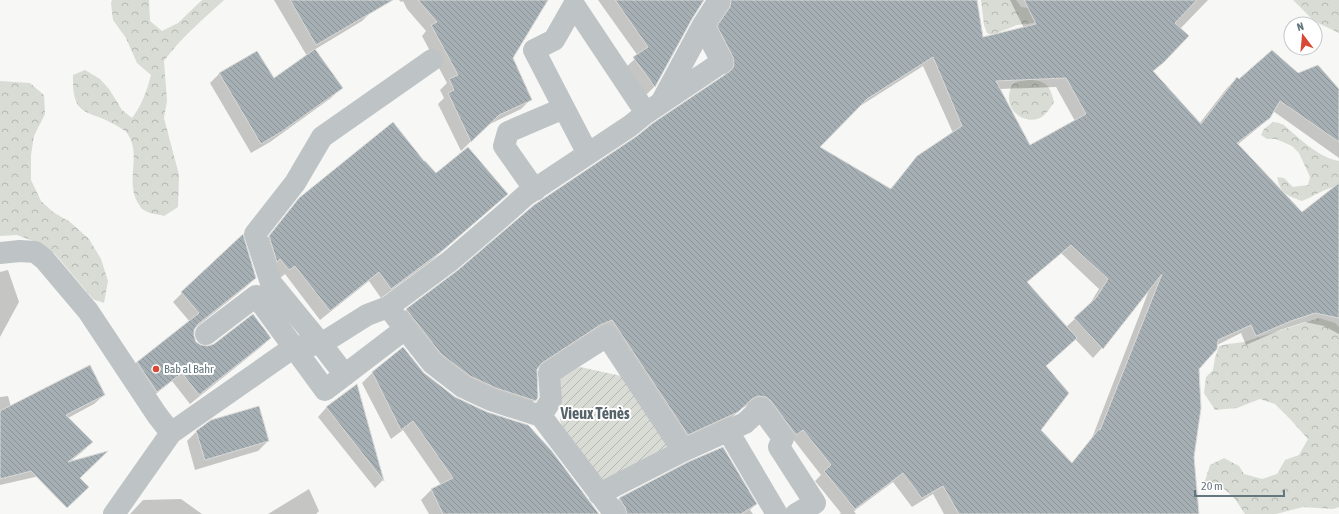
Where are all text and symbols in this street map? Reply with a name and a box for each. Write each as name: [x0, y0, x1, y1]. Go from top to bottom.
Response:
north arrow: [1283, 16, 1323, 56]
text: N: [1295, 20, 1305, 33]
place label: Bab al Bahr: [164, 362, 214, 376]
marker: Bab al Bahr: [151, 364, 161, 374]
district label: Vieux Ténès: [559, 404, 630, 422]
scale bar: [1195, 472, 1284, 498]
text: 20 m: [1201, 479, 1223, 493]

